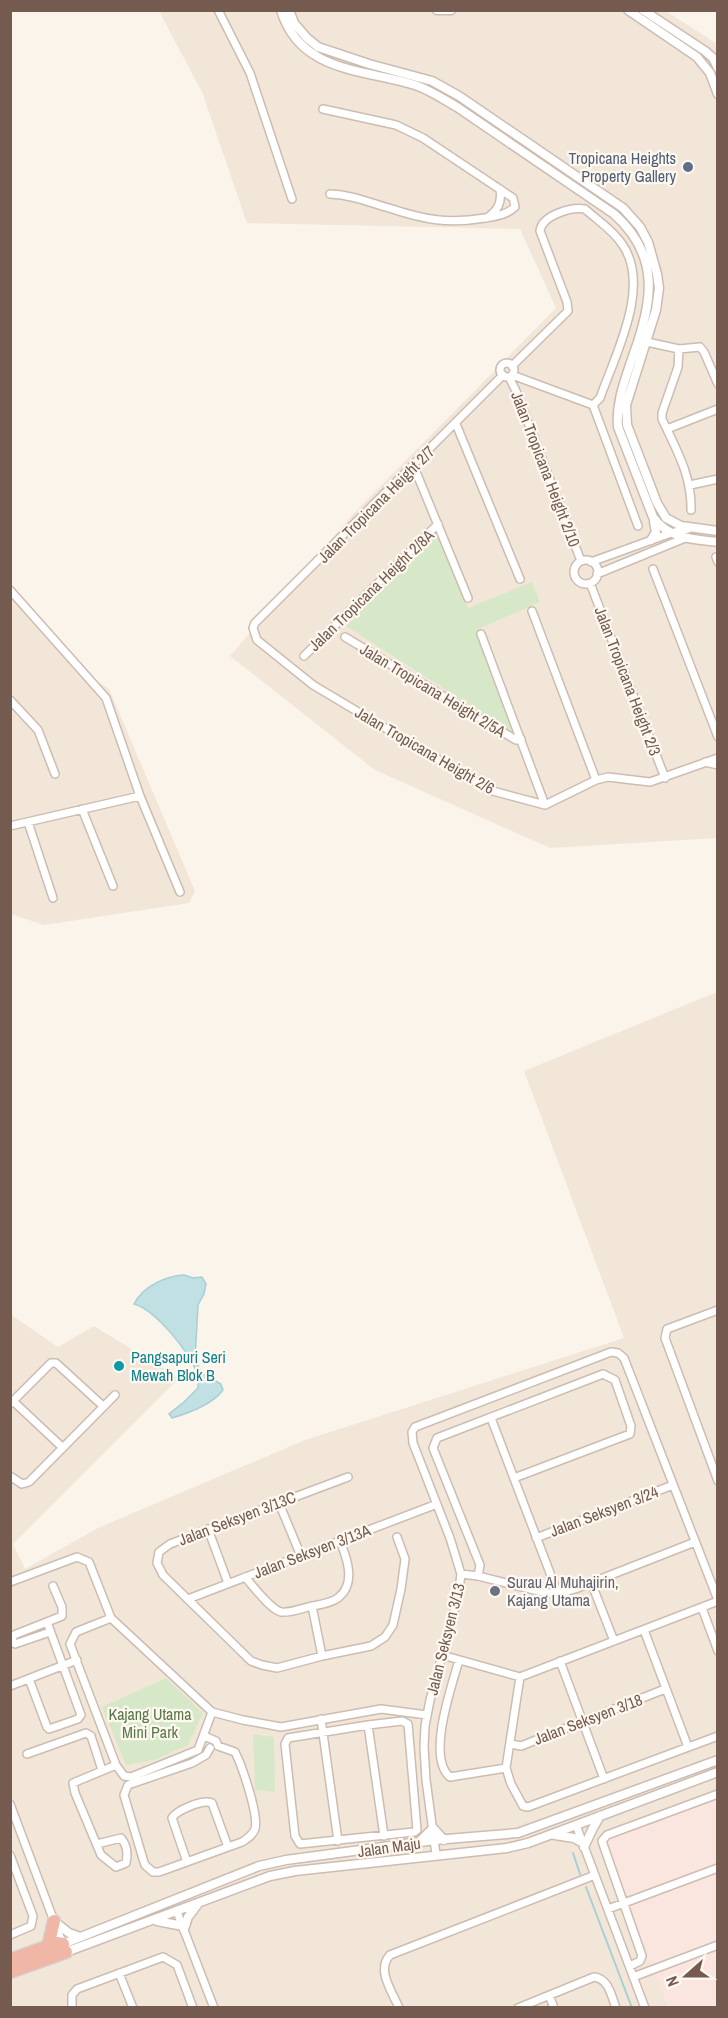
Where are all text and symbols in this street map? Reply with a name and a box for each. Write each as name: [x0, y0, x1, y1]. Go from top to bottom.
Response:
place label: Tropicana Heights Property Gallery: [569, 147, 676, 187]
marker: Tropicana Heights Property Gallery: [681, 160, 695, 174]
street label: Jalan Tropicana Height 2/10: [506, 388, 586, 550]
street label: Jalan Tropicana Height 2/7: [313, 441, 439, 567]
street label: Jalan Tropicana Height 2/8A: [304, 524, 439, 656]
street label: Jalan Tropicana Height 2/3: [589, 604, 667, 758]
street label: Jalan Tropicana Height 2/5A: [356, 638, 510, 742]
street label: Jalan Tropicana Height 2/6: [351, 701, 499, 799]
place label: Pangsapuri Seri Mewah Blok B: [131, 1346, 226, 1386]
marker: Pangsapuri Seri Mewah Blok B: [112, 1359, 126, 1373]
street label: Jalan Seksyen 3/24: [547, 1480, 661, 1542]
street label: Jalan Seksyen 3/13C: [175, 1486, 299, 1550]
street label: Jalan Seksyen 3/13A: [251, 1519, 374, 1583]
place label: Surau Al Muhajirin, Kajang Utama: [507, 1571, 619, 1611]
street label: Jalan Seksyen 3/13: [420, 1581, 470, 1697]
marker: Surau Al Muhajirin, Kajang Utama: [488, 1584, 502, 1598]
street label: Jalan Seksyen 3/18: [531, 1688, 645, 1750]
park label: Kajang Utama Mini Park: [108, 1703, 192, 1743]
street label: Jalan Maju: [356, 1832, 422, 1862]
north arrow: [656, 1946, 716, 2006]
text: N: [660, 1973, 684, 1990]

